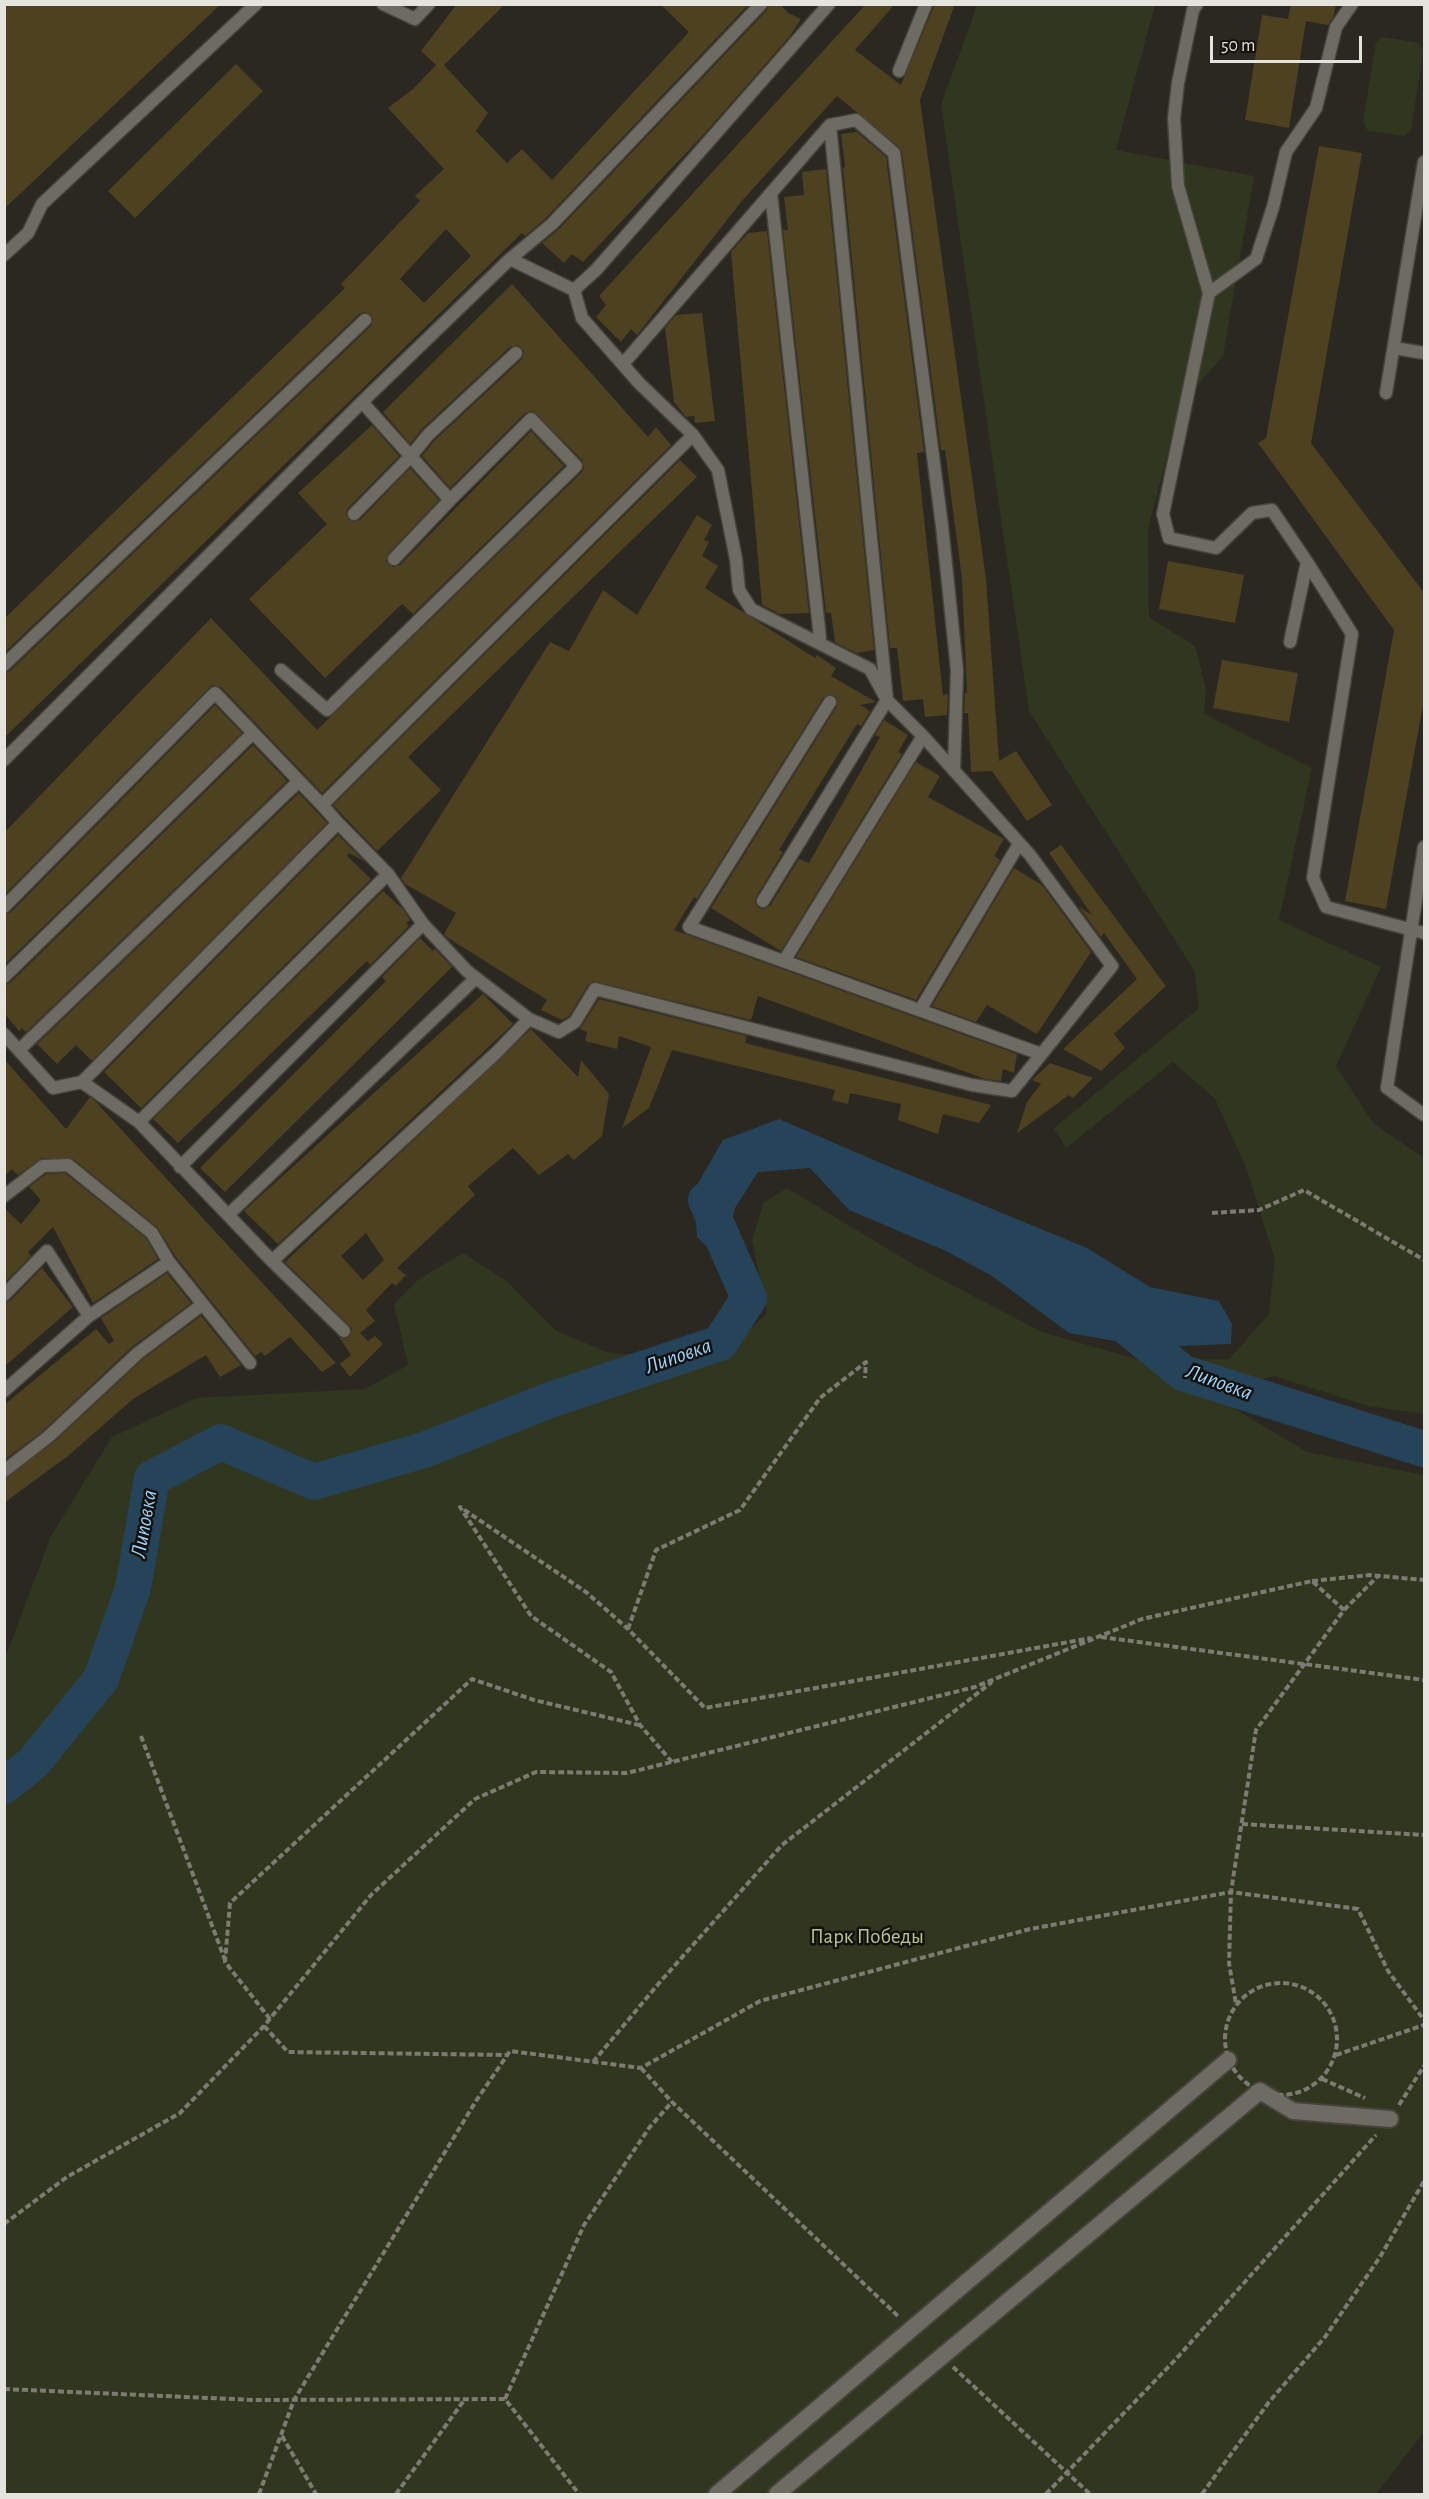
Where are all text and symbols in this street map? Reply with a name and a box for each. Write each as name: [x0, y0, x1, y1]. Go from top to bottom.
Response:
scale bar: [1213, 24, 1364, 62]
text: 50 m: [1221, 37, 1255, 55]
water label: Липовка: [641, 1332, 715, 1380]
water label: Липовка: [1182, 1358, 1256, 1406]
water label: Липовка: [125, 1488, 163, 1560]
park label: Парк Победы: [810, 1924, 924, 1950]

